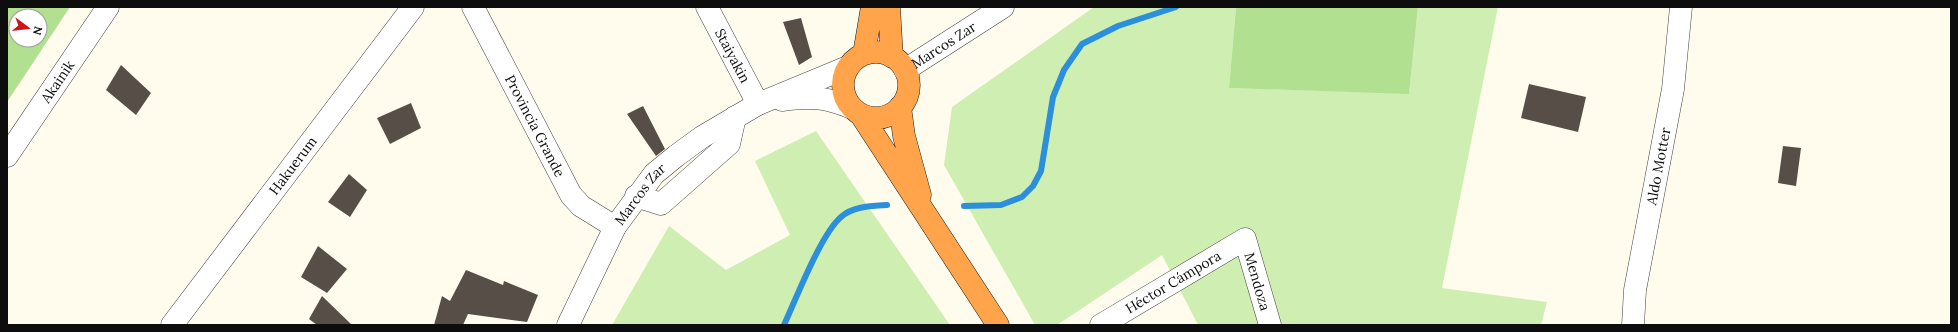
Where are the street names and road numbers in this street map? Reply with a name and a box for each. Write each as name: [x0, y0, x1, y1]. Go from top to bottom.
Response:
street label: Marcos Zar: [908, 18, 980, 73]
street label: Staiyakin: [711, 25, 755, 86]
street label: Akainik: [36, 56, 79, 107]
street label: Provincia Grande: [501, 72, 569, 180]
street label: Aldo Motter: [1642, 126, 1675, 207]
street label: Hakuerum: [265, 133, 321, 198]
street label: Marcos Zar: [610, 159, 669, 229]
street label: Héctor Cámpora: [1122, 246, 1224, 317]
street label: Mendoza: [1240, 250, 1274, 313]

